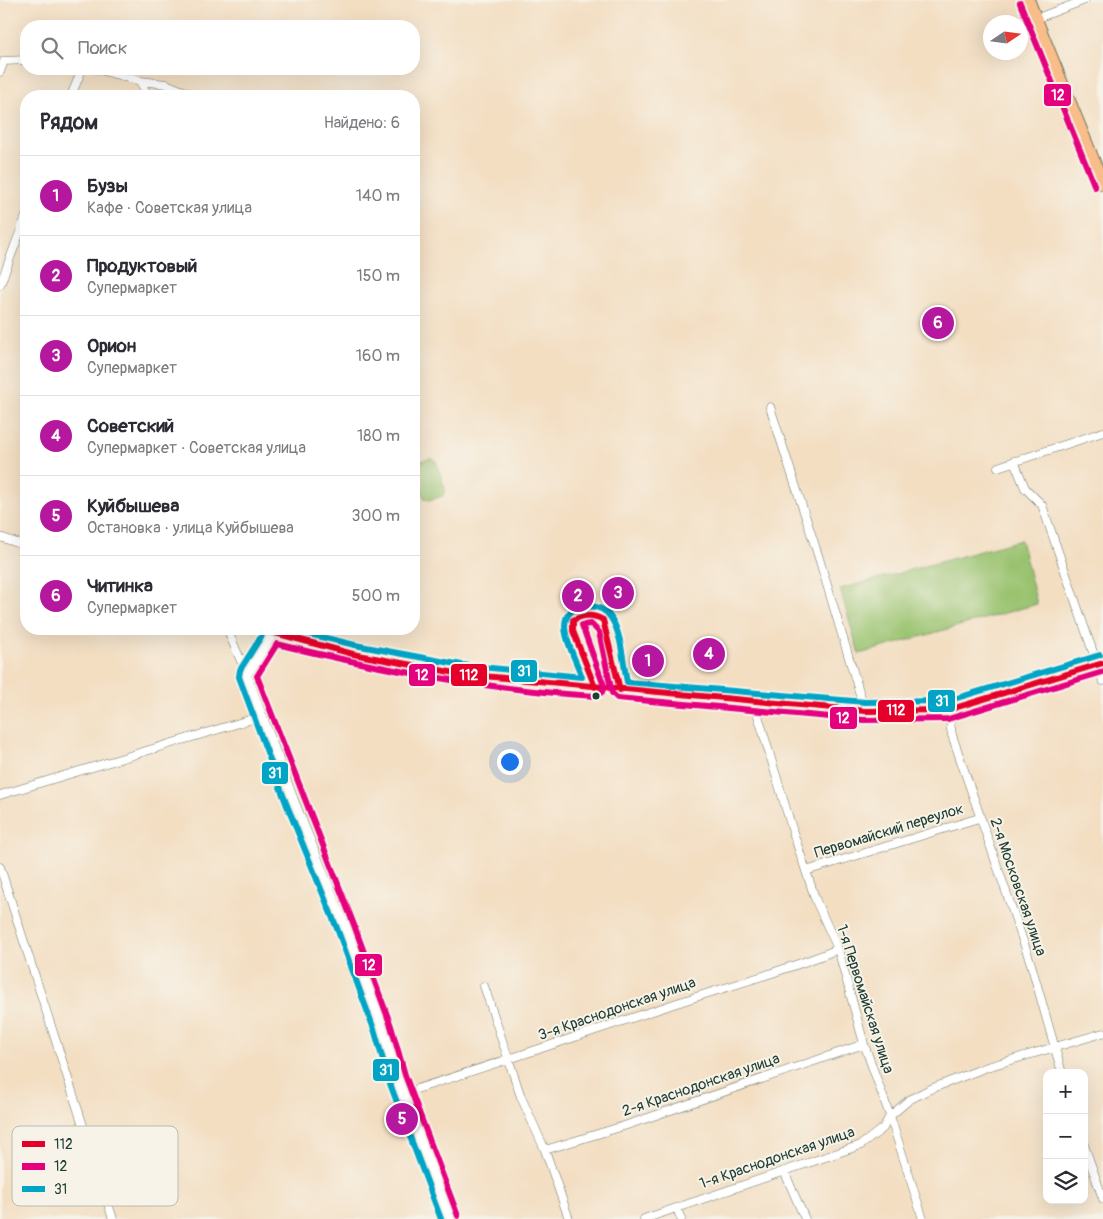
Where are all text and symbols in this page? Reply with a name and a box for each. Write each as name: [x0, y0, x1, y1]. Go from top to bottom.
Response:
north arrow: [983, 15, 1028, 60]
search box: [20, 20, 420, 75]
icon: search: [38, 34, 66, 62]
text: Поиск: [78, 36, 128, 60]
line badge: 12: [1043, 83, 1072, 107]
text: 12: [1051, 87, 1065, 104]
text: Рядом: [40, 109, 98, 136]
text: Найдено: 6: [324, 113, 400, 133]
text: Бузы: [87, 174, 128, 198]
text: 1: [53, 186, 59, 206]
text: 140 m: [356, 186, 400, 206]
text: Кафе · Советская улица: [87, 198, 252, 218]
text: Продуктовый: [87, 254, 197, 278]
text: 2: [52, 266, 60, 286]
text: 150 m: [356, 266, 400, 286]
text: Супермаркет: [87, 278, 177, 298]
pin: 6: [922, 304, 954, 342]
text: Орион: [87, 334, 136, 358]
text: 3: [52, 346, 60, 366]
text: 160 m: [356, 346, 400, 366]
text: Супермаркет: [87, 358, 177, 378]
text: Советский: [87, 414, 174, 438]
text: 4: [51, 426, 61, 446]
text: 180 m: [357, 426, 400, 446]
text: Супермаркет · Советская улица: [87, 438, 306, 458]
text: Куйбышева: [87, 494, 179, 518]
text: 5: [52, 506, 60, 526]
text: 300 m: [352, 506, 400, 526]
text: Остановка · улица Куйбышева: [87, 518, 294, 538]
text: Читинка: [87, 574, 153, 598]
pin: 3: [602, 574, 634, 612]
pin: 2: [562, 577, 594, 615]
text: 6: [51, 586, 61, 606]
text: 500 m: [352, 586, 400, 606]
text: Супермаркет: [87, 598, 177, 618]
pin: 4: [693, 635, 725, 673]
pin: 1: [632, 642, 664, 680]
line badge: 31: [510, 659, 538, 683]
line badge: 12: [408, 663, 436, 687]
line badge: 112: [450, 663, 488, 687]
text: 31: [517, 663, 531, 680]
text: 12: [415, 667, 429, 684]
text: 112: [460, 667, 479, 684]
line badge: 31: [927, 689, 956, 713]
unlabelled marker: [591, 691, 601, 701]
text: 31: [935, 693, 949, 710]
line badge: 112: [877, 699, 915, 723]
text: 112: [887, 702, 906, 719]
line badge: 12: [829, 706, 858, 730]
text: 12: [836, 710, 850, 727]
your location: [497, 749, 523, 775]
line badge: 31: [261, 761, 289, 785]
text: 31: [268, 765, 282, 782]
street label: Первомайский переулок: [812, 799, 966, 863]
street label: 2-я Московская улица: [985, 815, 1051, 959]
street label: 1-я Первомайская улица: [832, 922, 898, 1076]
line badge: 12: [354, 953, 383, 977]
text: 12: [362, 957, 376, 974]
street label: 3-я Краснодонская улица: [536, 973, 698, 1045]
street label: 2-я Краснодонская улица: [620, 1049, 782, 1121]
line badge: 31: [372, 1058, 400, 1082]
text: 31: [379, 1062, 393, 1079]
map controls: [1043, 1069, 1088, 1204]
button: +: [1043, 1069, 1088, 1114]
pin: 5: [386, 1100, 418, 1138]
button: −: [1043, 1114, 1088, 1159]
street label: 1-я Краснодонская улица: [697, 1122, 857, 1194]
legend: [12, 1126, 178, 1206]
text: 112: [54, 1136, 73, 1153]
text: 12: [54, 1158, 67, 1175]
button: layers: [1043, 1159, 1088, 1204]
text: 31: [54, 1181, 67, 1198]

